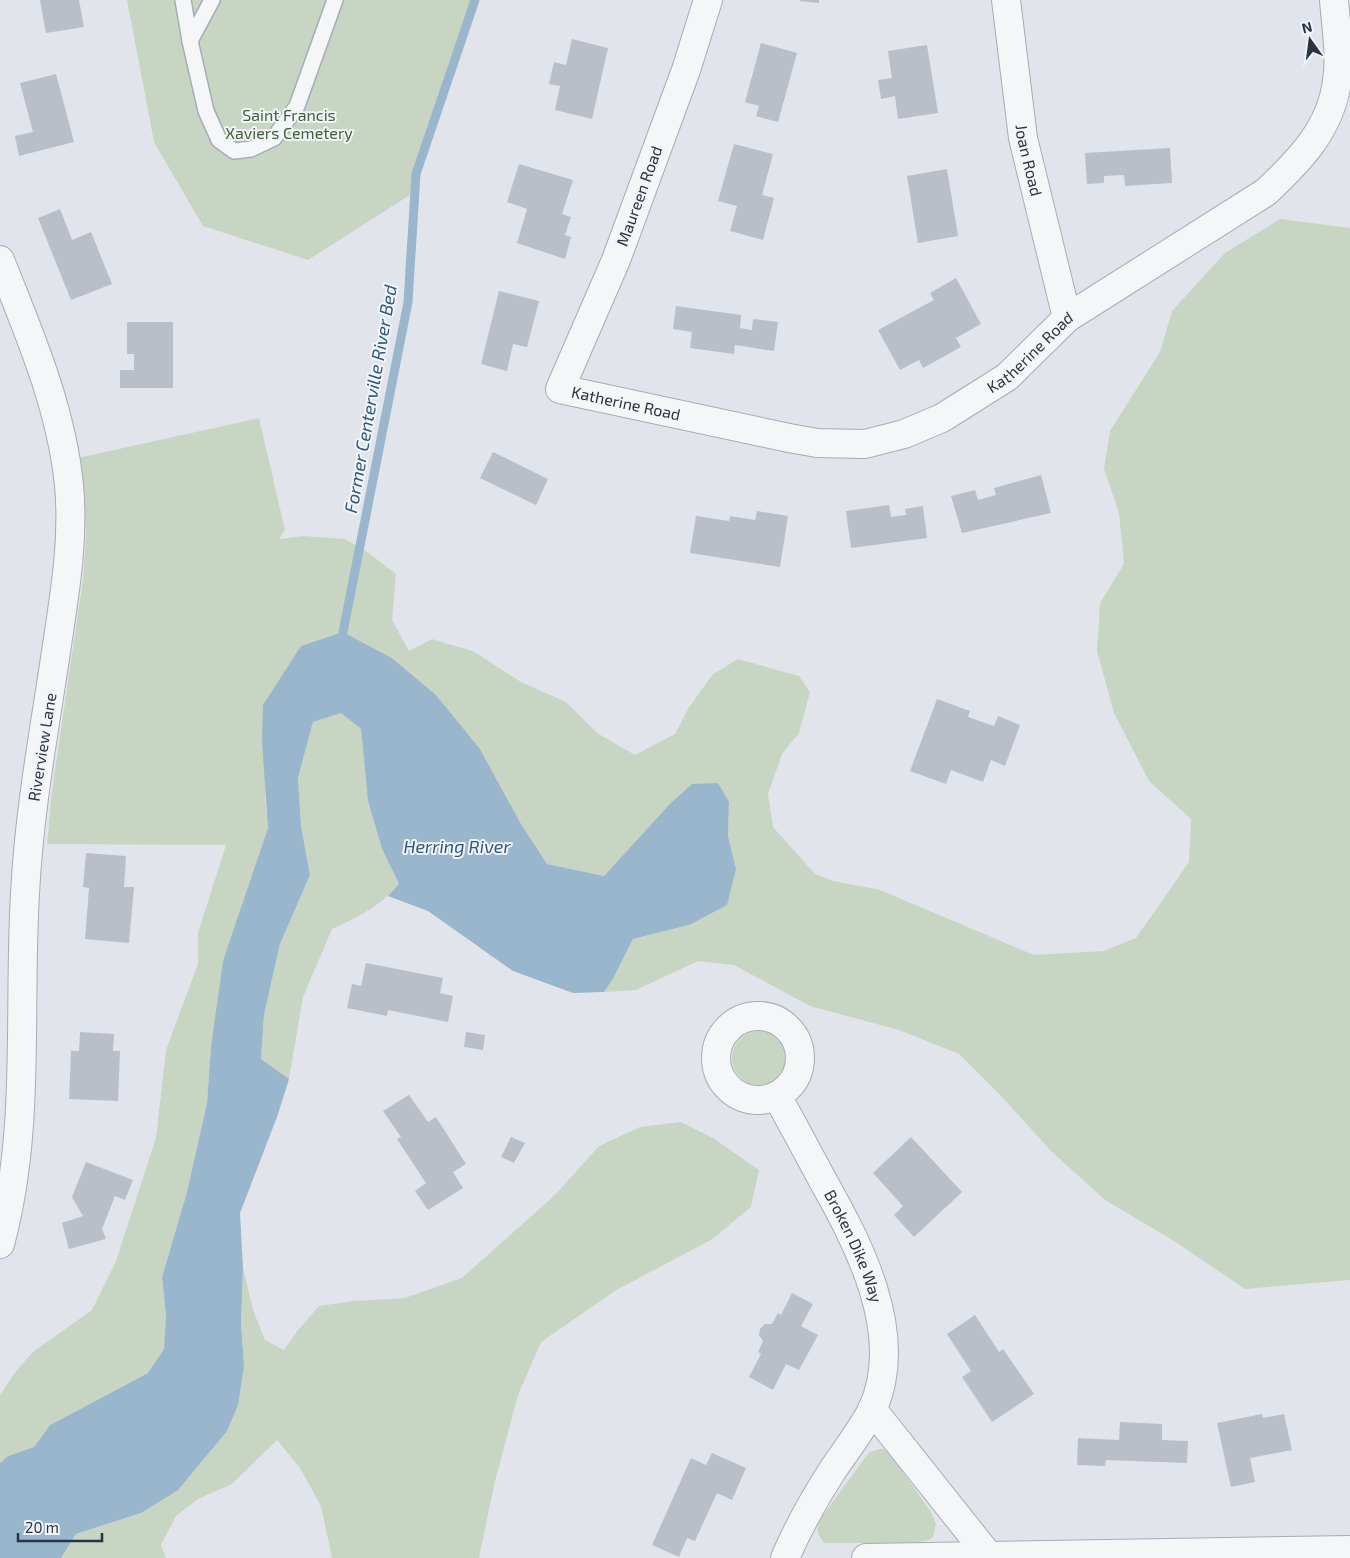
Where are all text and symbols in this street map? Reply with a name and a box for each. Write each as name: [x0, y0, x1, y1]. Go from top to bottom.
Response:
north arrow: [1285, 15, 1335, 65]
text: N: [1300, 17, 1314, 36]
park label: Saint Francis Xaviers Cemetery: [225, 105, 353, 142]
street label: Joan Road: [1012, 123, 1047, 198]
street label: Maureen Road: [612, 143, 665, 248]
water label: Former Centerville River Bed: [339, 283, 401, 515]
street label: Katherine Road: [983, 307, 1076, 396]
street label: Katherine Road: [570, 382, 682, 424]
street label: Riverview Lane: [24, 691, 59, 803]
water label: Herring River: [403, 835, 511, 857]
street label: Broken Dike Way: [821, 1186, 887, 1305]
scale bar: [18, 1510, 101, 1542]
text: 20 m: [25, 1518, 59, 1536]

